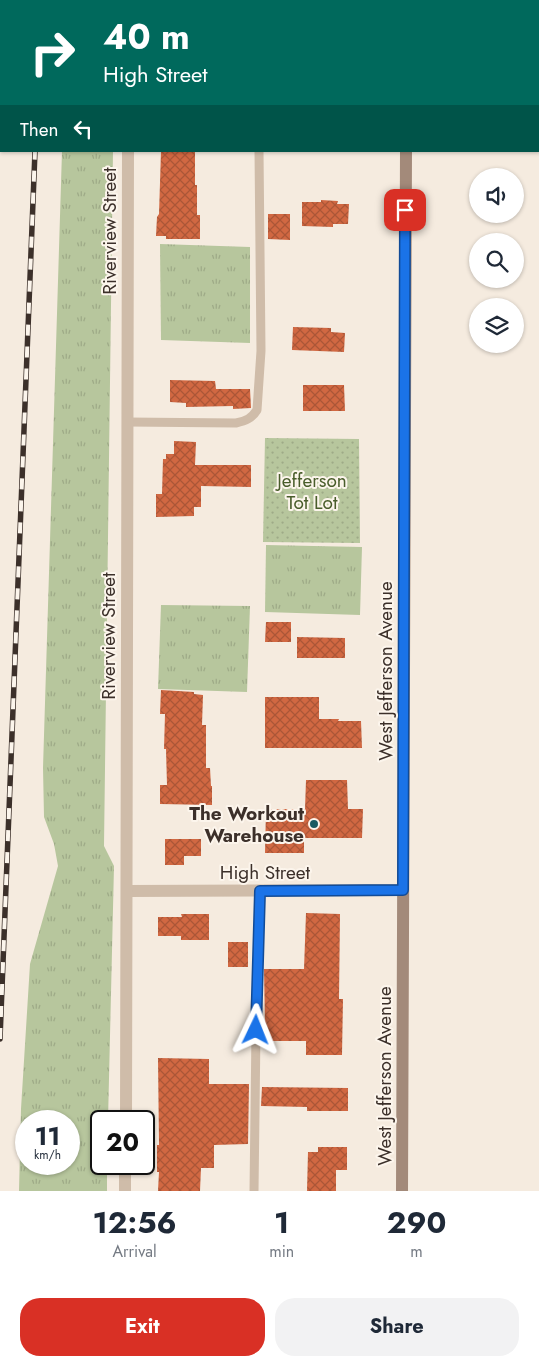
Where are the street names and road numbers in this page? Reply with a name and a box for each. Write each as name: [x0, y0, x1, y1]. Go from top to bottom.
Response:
street label: Riverview Street: [96, 167, 123, 295]
street label: Riverview Street: [95, 572, 122, 700]
street label: West Jefferson Avenue: [372, 581, 399, 761]
street label: High Street: [220, 859, 311, 886]
street label: West Jefferson Avenue: [371, 986, 398, 1166]

